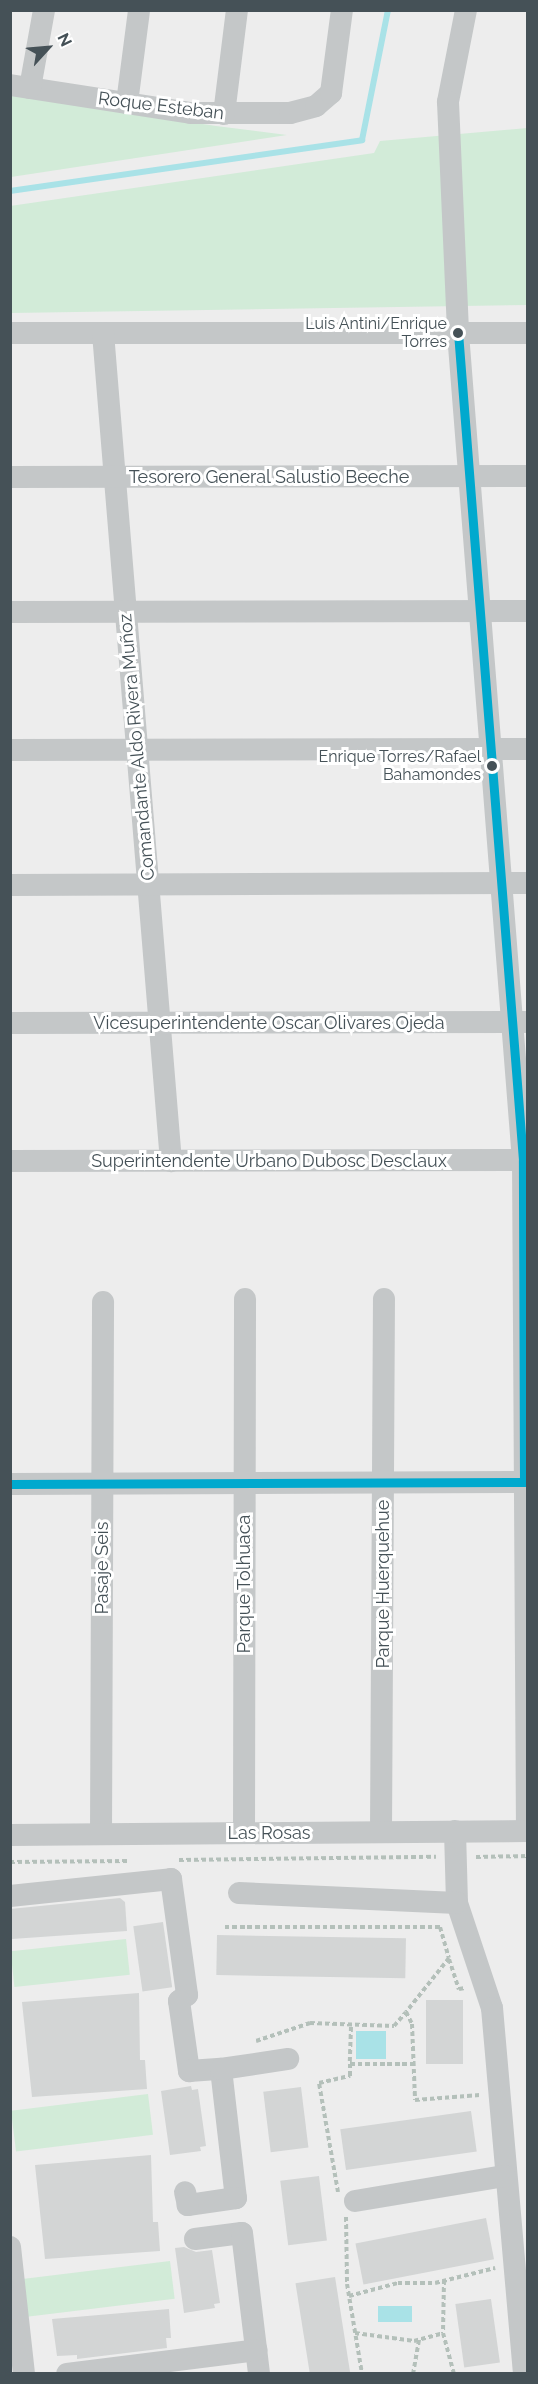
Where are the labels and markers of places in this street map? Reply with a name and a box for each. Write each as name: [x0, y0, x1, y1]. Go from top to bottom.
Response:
place label: Luis Antini/Enrique Torres: [305, 314, 447, 352]
marker: Luis Antini/Enrique Torres: [452, 327, 464, 339]
place label: Enrique Torres/Rafael Bahamondes: [318, 747, 481, 785]
marker: Enrique Torres/Rafael Bahamondes: [486, 760, 498, 772]

